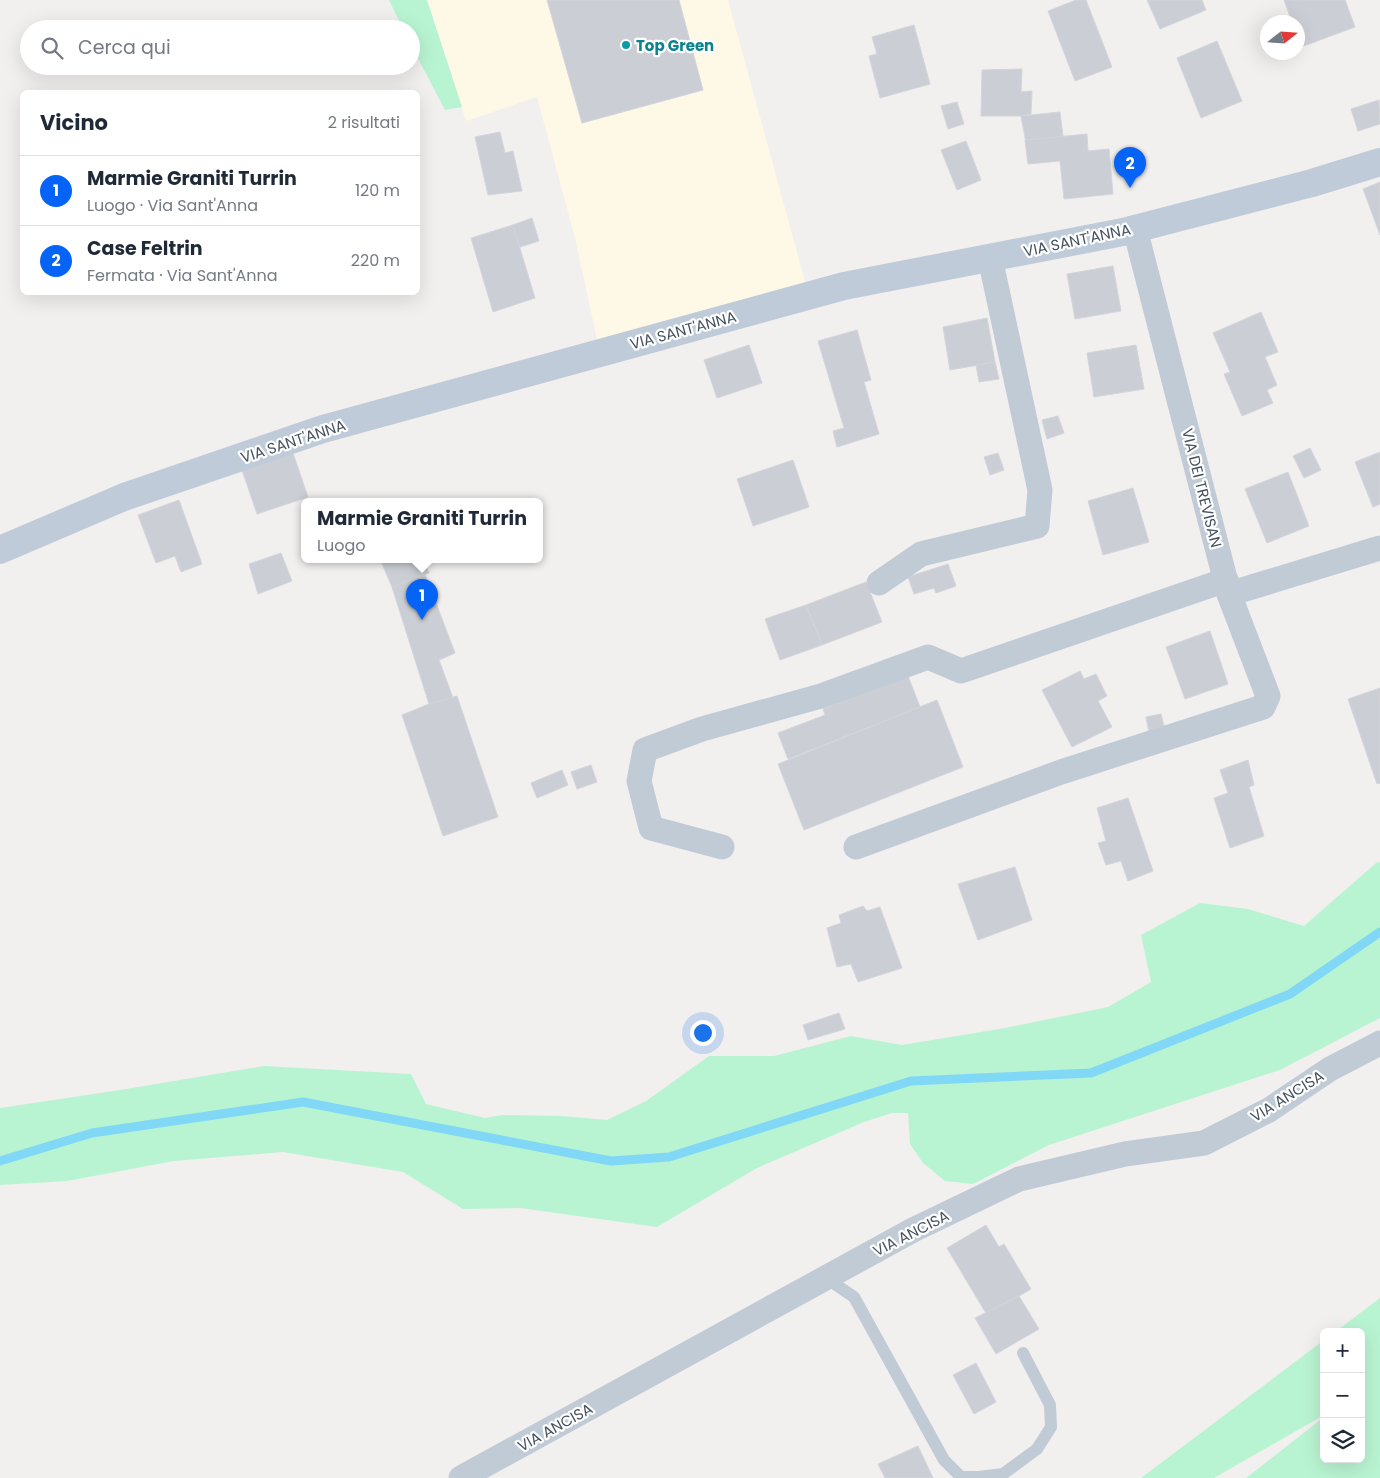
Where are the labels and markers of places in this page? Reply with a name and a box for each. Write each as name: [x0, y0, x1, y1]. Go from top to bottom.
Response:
place label: Top Green: [636, 35, 714, 56]
marker: Top Green: [620, 39, 632, 51]
pin: 2: [1114, 147, 1146, 188]
pin: 1: [406, 579, 438, 620]

